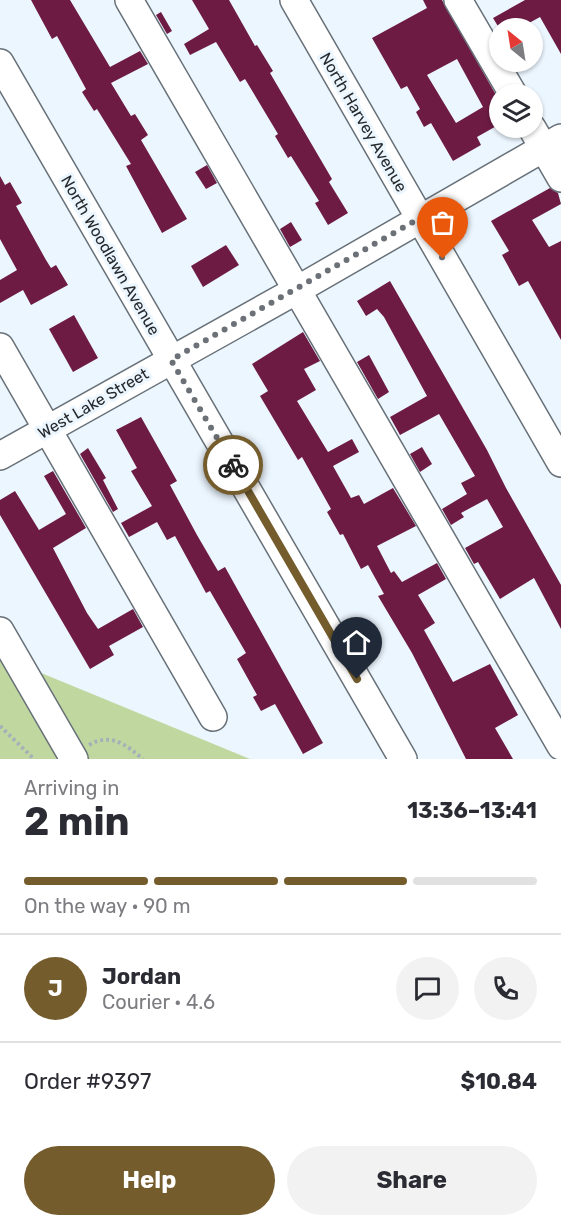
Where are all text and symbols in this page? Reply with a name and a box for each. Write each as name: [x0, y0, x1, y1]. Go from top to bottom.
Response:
north arrow: [489, 18, 543, 72]
map controls: [489, 18, 543, 138]
street label: North Harvey Avenue: [316, 49, 411, 195]
button: layers: [489, 84, 543, 138]
street label: North Woodlawn Avenue: [57, 172, 164, 338]
pin: [417, 197, 468, 259]
icon: bag: [426, 206, 459, 239]
street label: West Lake Street: [35, 364, 152, 443]
courier: [203, 435, 263, 495]
icon: bike: [217, 449, 250, 482]
pin: [331, 617, 382, 679]
icon: home: [340, 626, 373, 659]
text: Arriving in: [24, 776, 119, 800]
text: 13:36–13:41: [407, 797, 537, 824]
text: 2 min: [24, 799, 130, 845]
text: On the way · 90 m: [24, 894, 190, 918]
button: chat: [396, 957, 459, 1020]
button: phone: [474, 957, 537, 1020]
text: Jordan: [102, 963, 181, 990]
text: J: [48, 975, 63, 1002]
text: Courier · 4.6: [102, 990, 215, 1014]
text: Order #9397: [24, 1068, 151, 1095]
text: $10.84: [460, 1068, 537, 1095]
button: Help: [24, 1146, 275, 1215]
button: Share: [287, 1146, 537, 1215]

